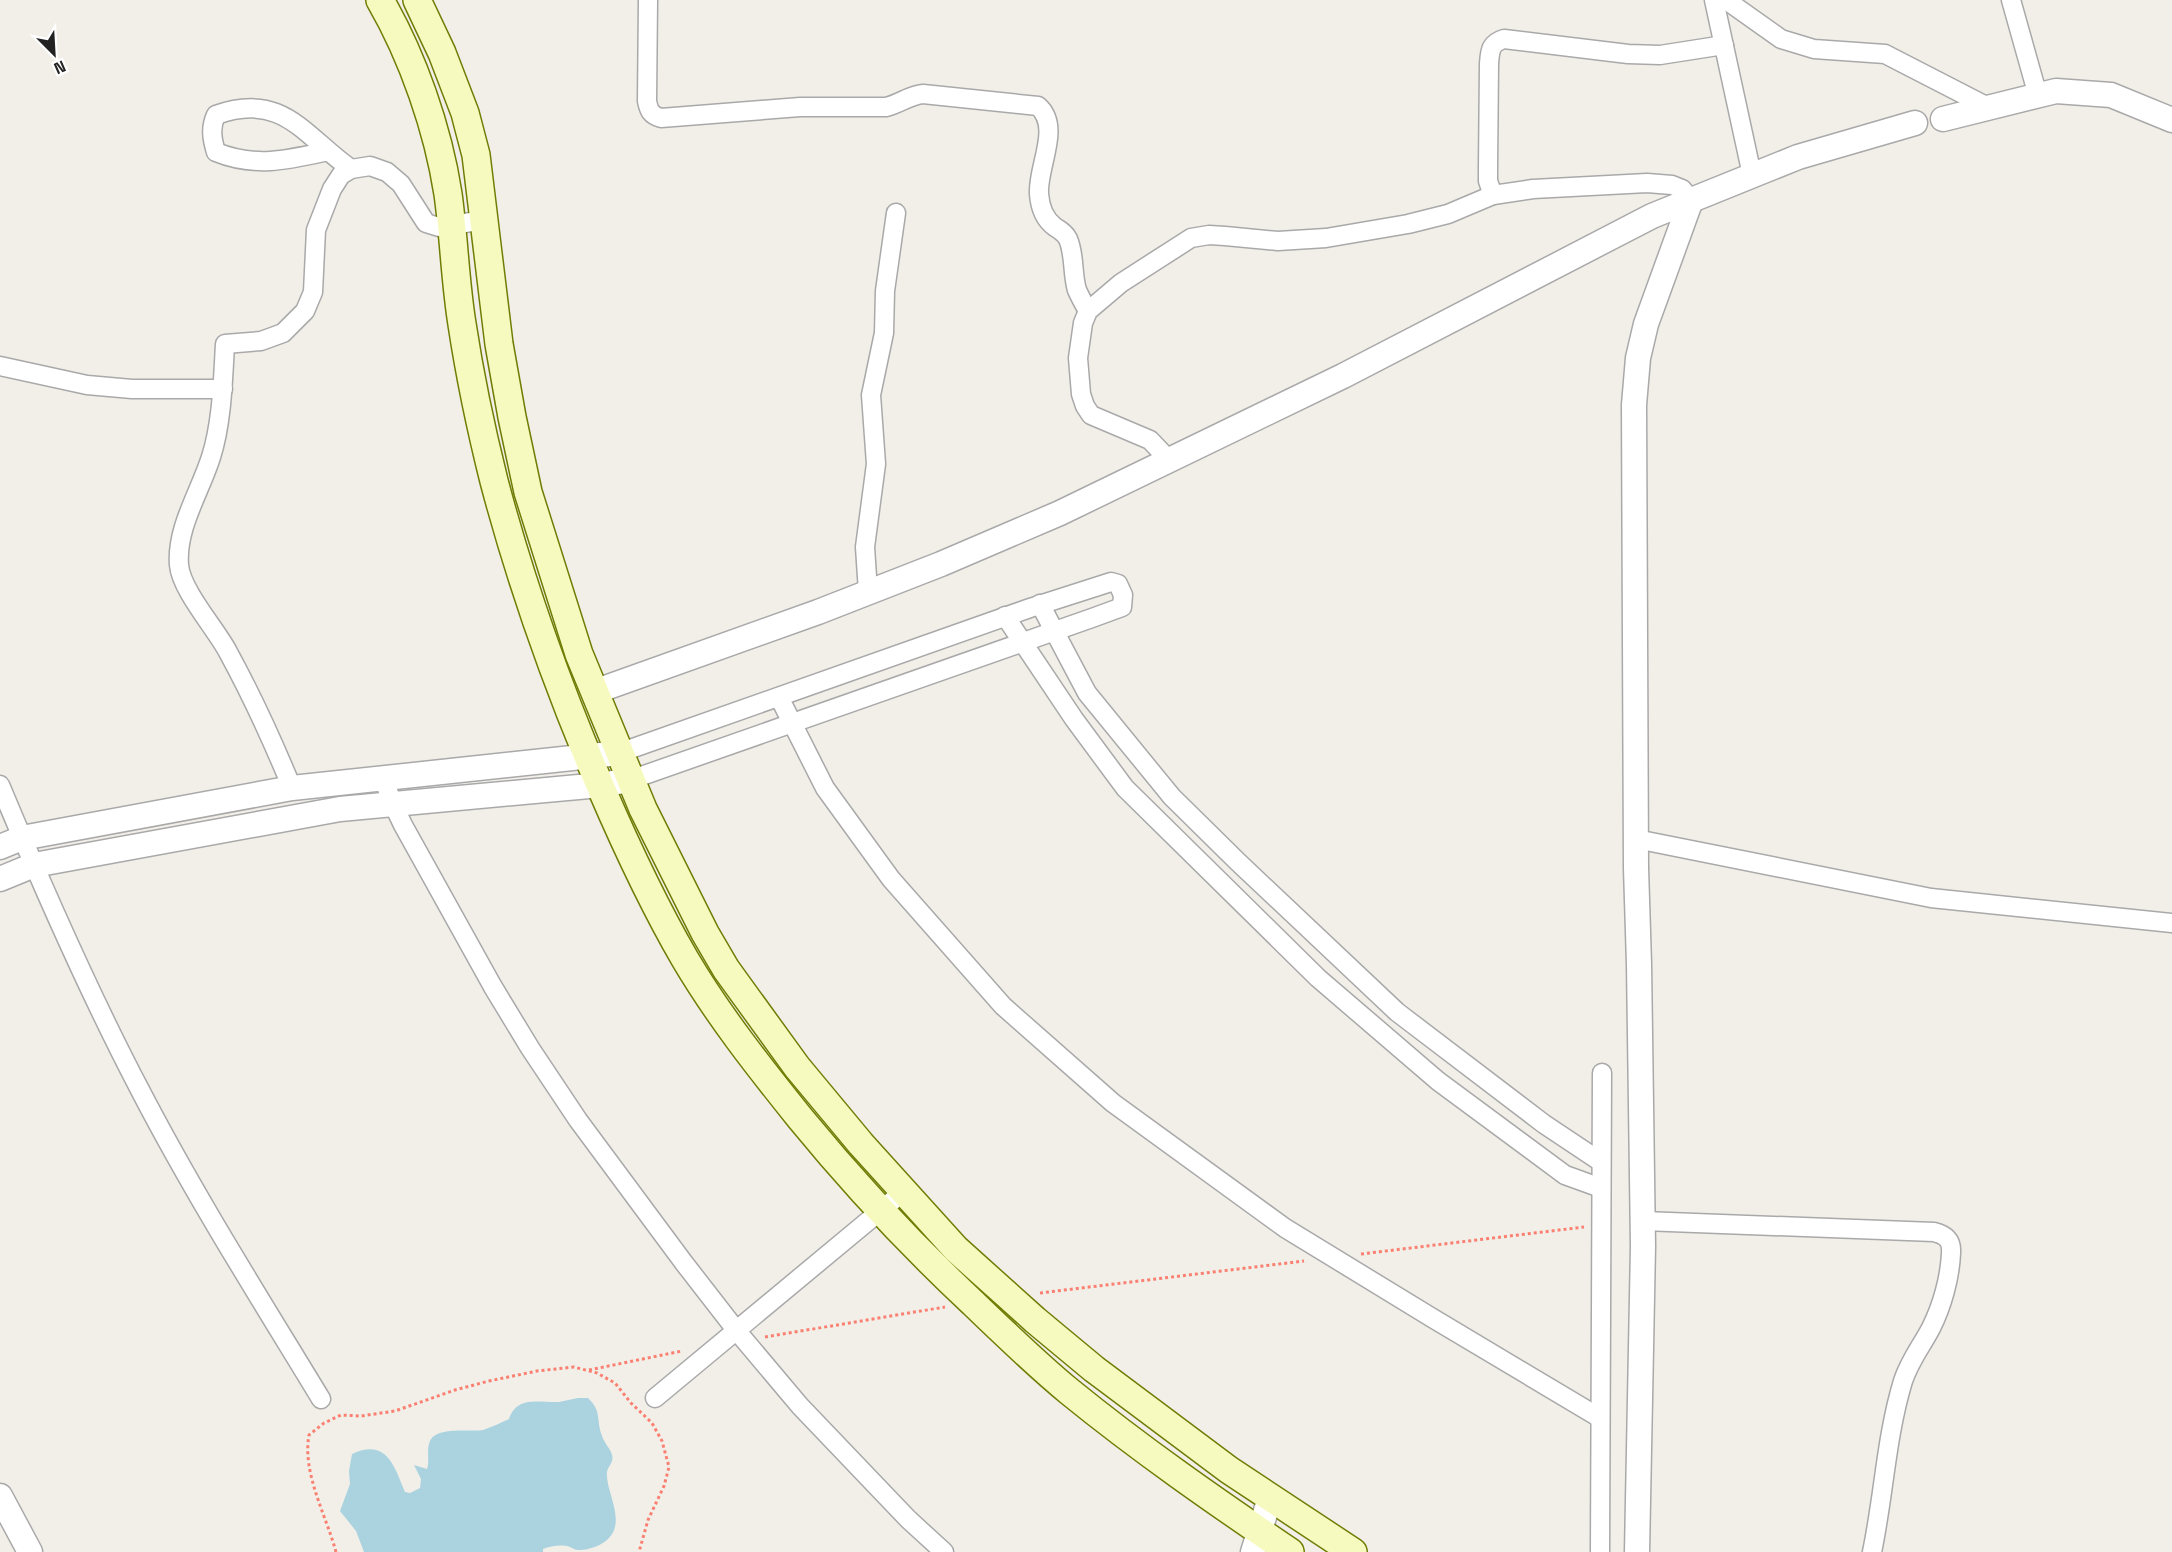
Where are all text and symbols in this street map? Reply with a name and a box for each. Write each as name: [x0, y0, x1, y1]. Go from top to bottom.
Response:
north arrow: [24, 24, 84, 84]
text: N: [51, 55, 69, 79]

